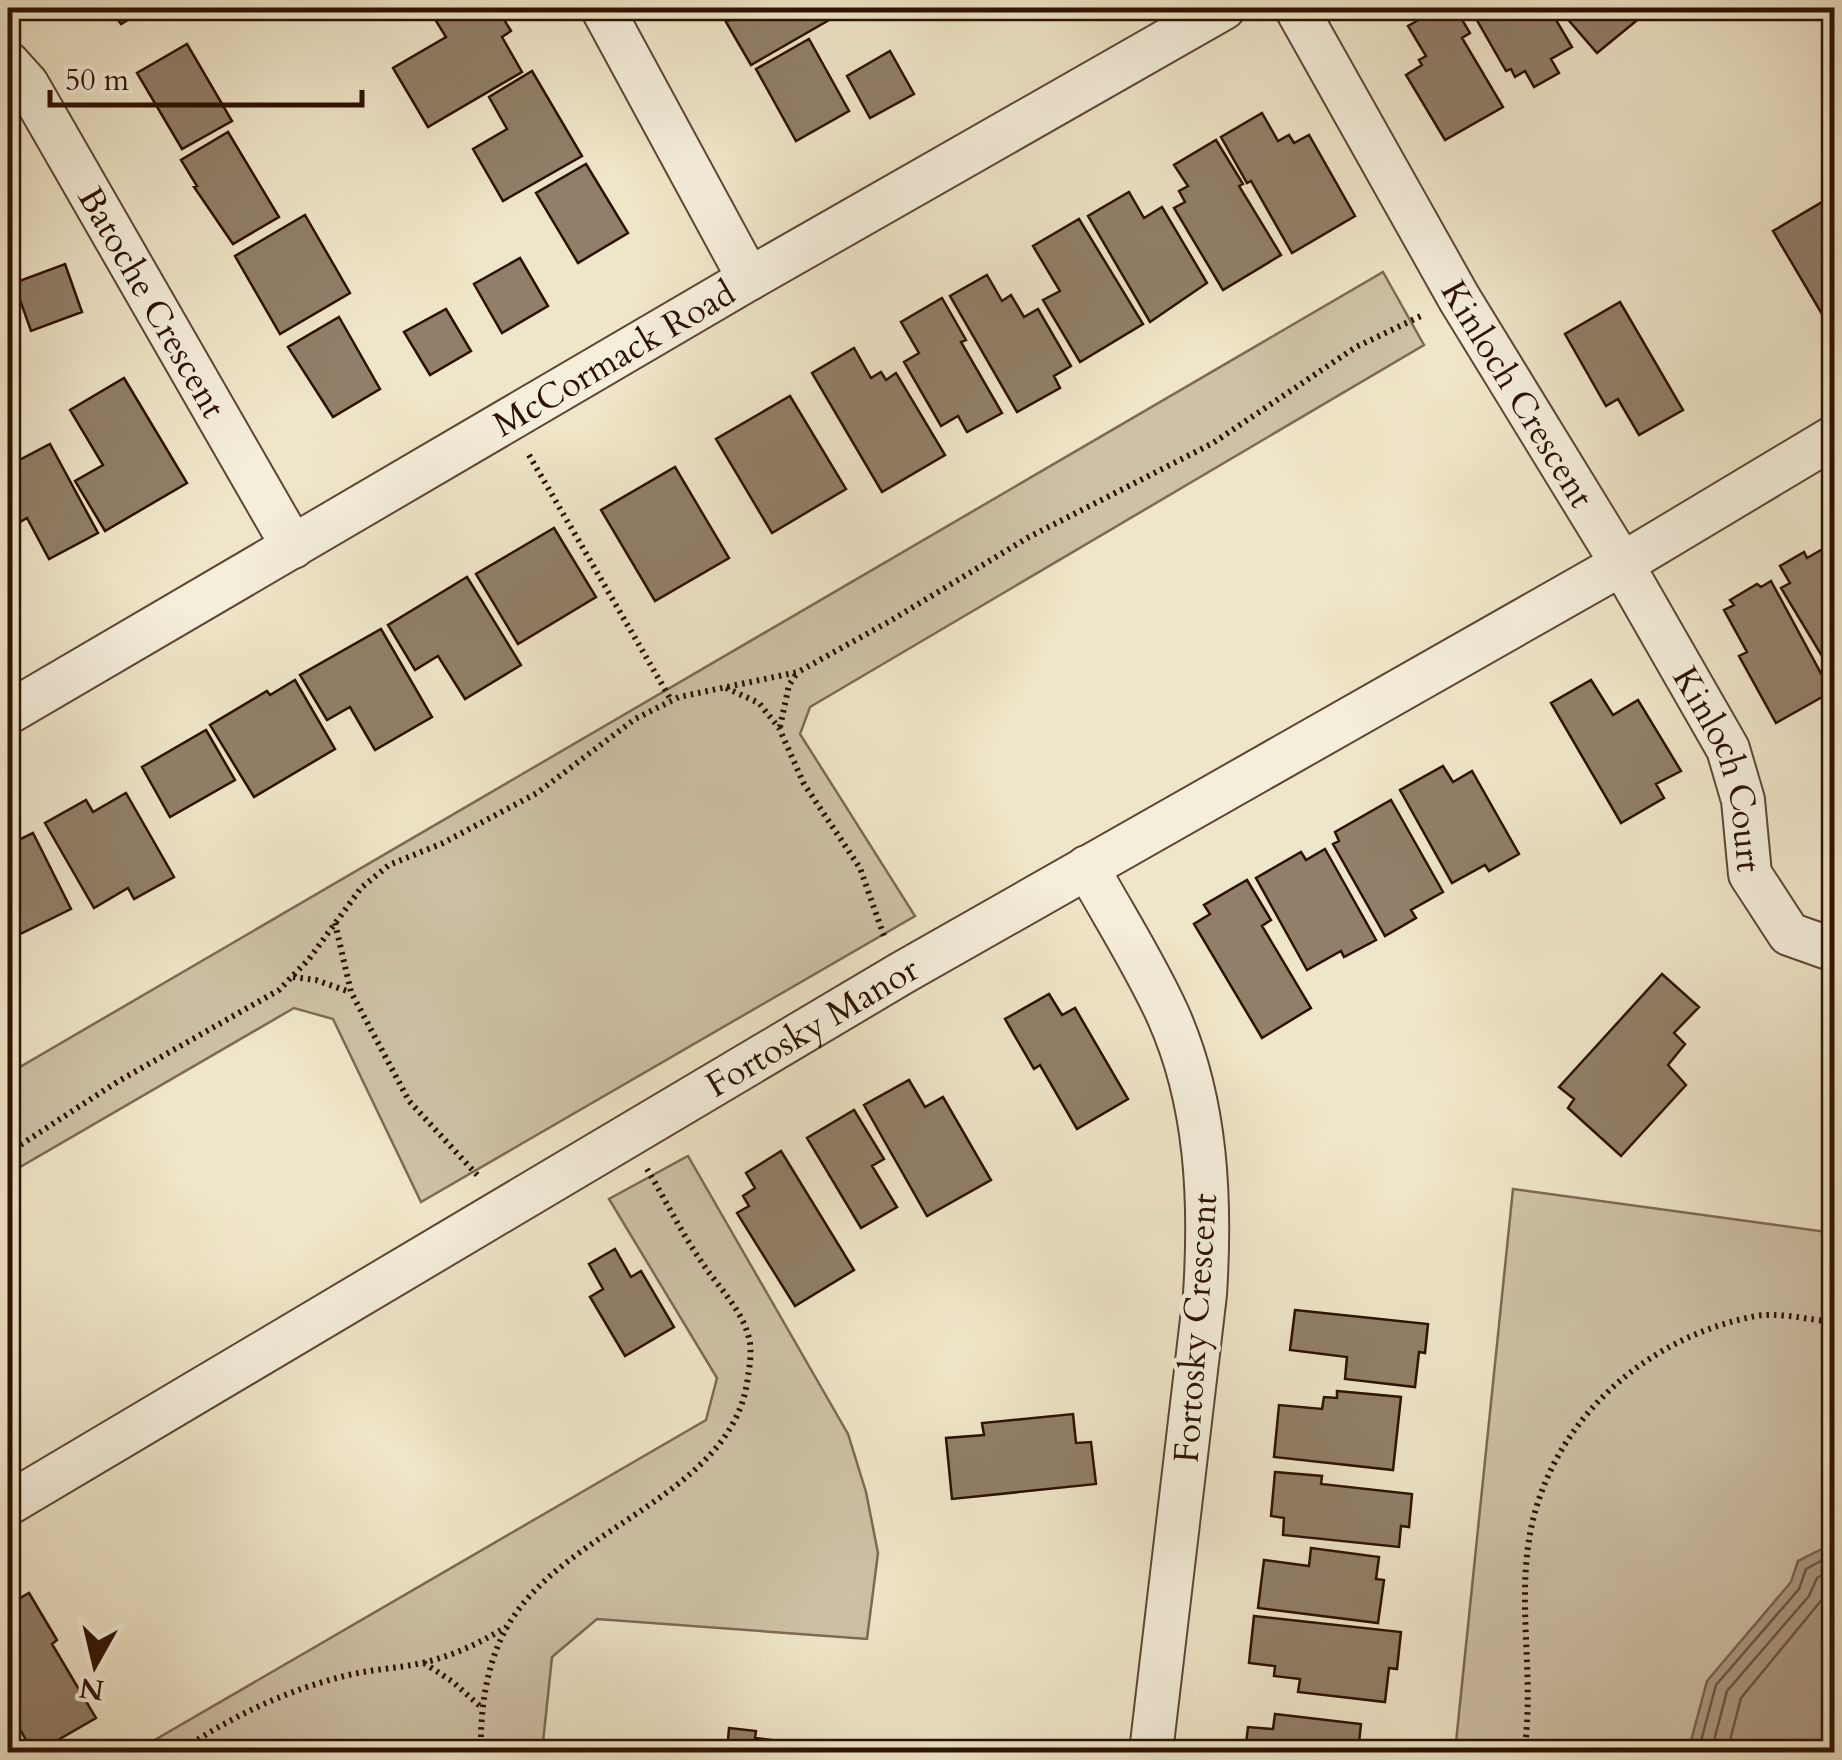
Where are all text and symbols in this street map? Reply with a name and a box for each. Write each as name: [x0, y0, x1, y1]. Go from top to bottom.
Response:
scale bar: [50, 45, 362, 107]
text: 50 m: [65, 60, 130, 101]
street label: Batoche Crescent: [66, 178, 237, 427]
street label: McCormack Road: [484, 269, 745, 449]
street label: Kinloch Crescent: [1429, 272, 1605, 517]
street label: Kinloch Court: [1661, 658, 1773, 874]
street label: Fortosky Manor: [697, 945, 928, 1109]
street label: Fortosky Crescent: [1163, 1192, 1229, 1464]
north arrow: [45, 1615, 145, 1715]
text: N: [77, 1668, 106, 1709]

